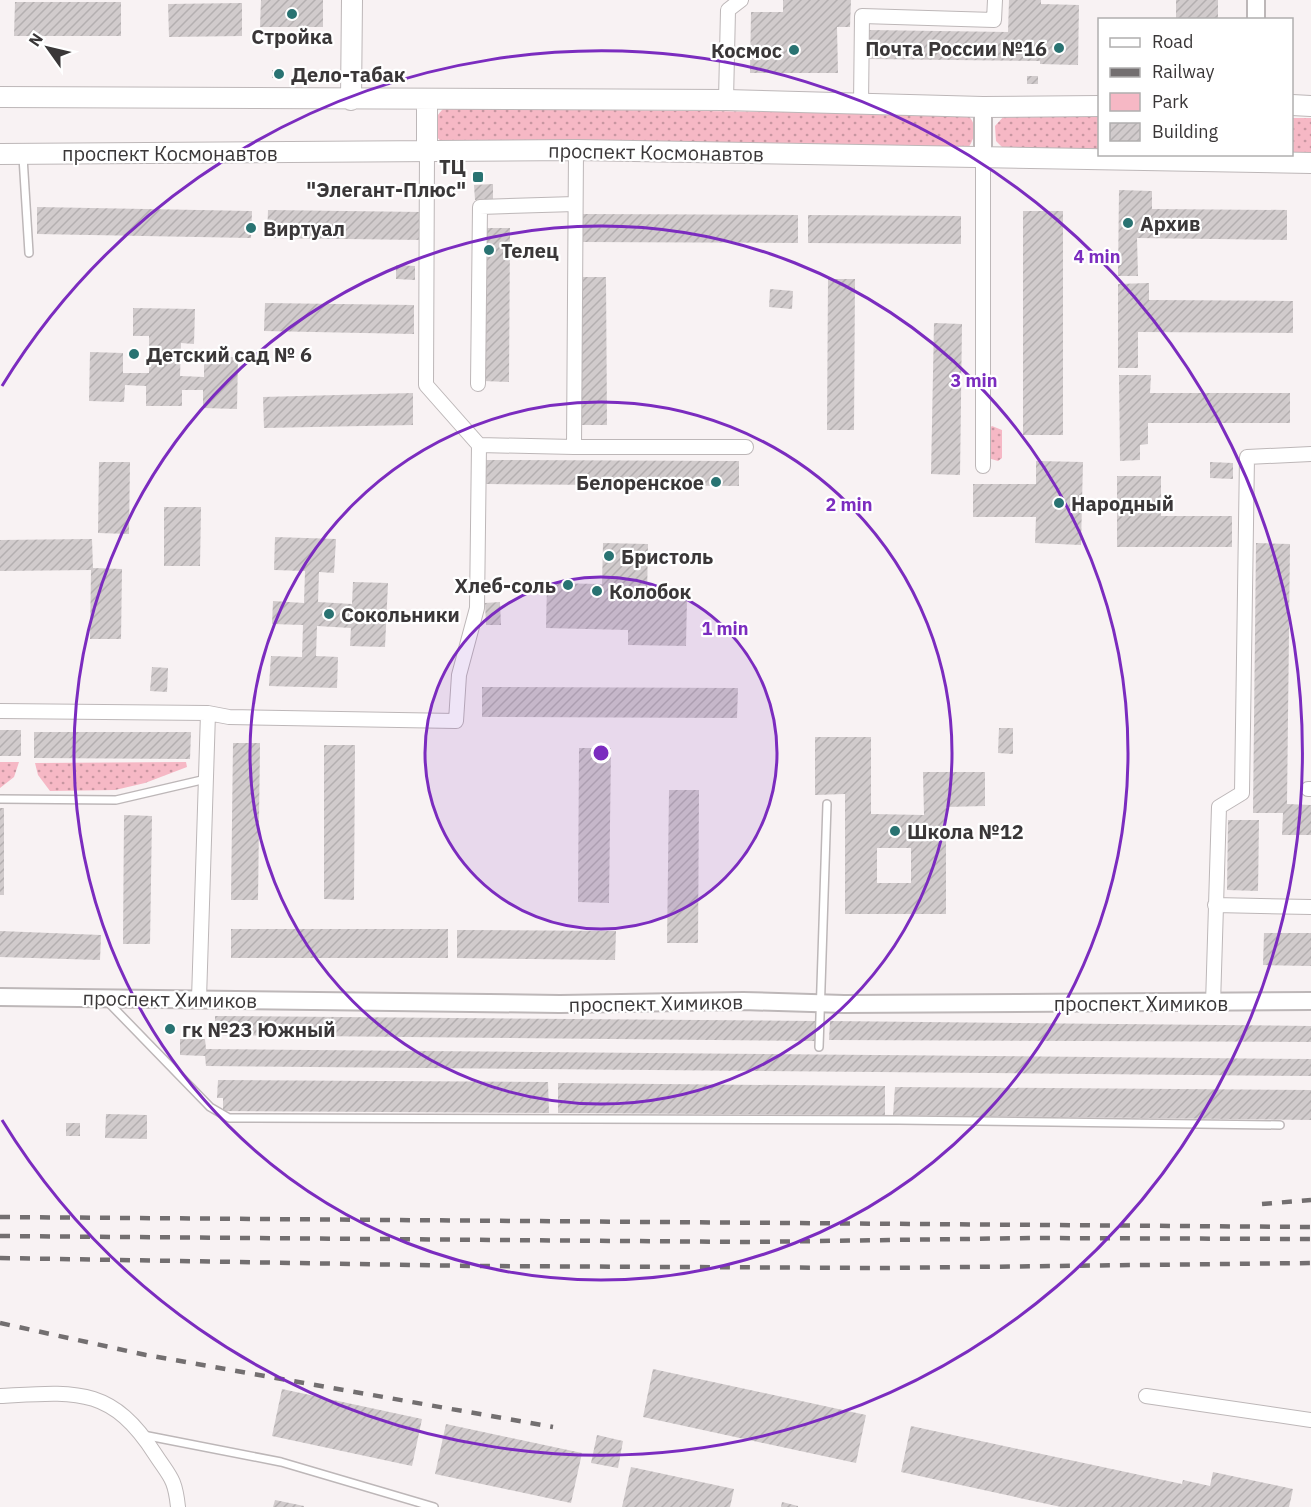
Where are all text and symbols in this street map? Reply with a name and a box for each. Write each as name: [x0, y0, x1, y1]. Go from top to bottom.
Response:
marker: Стройка: [285, 7, 299, 21]
north arrow: [18, 18, 78, 78]
legend: [1098, 18, 1293, 156]
place label: Стройка: [251, 23, 333, 50]
text: N: [24, 29, 47, 50]
text: Road: [1152, 30, 1193, 53]
place label: Почта России №16: [865, 35, 1047, 62]
place label: Космос: [711, 37, 782, 64]
marker: Почта России №16: [1052, 41, 1066, 55]
marker: Космос: [787, 43, 801, 57]
text: Railway: [1152, 60, 1214, 83]
place label: Дело-табак: [291, 61, 406, 88]
marker: Дело-табак: [272, 67, 286, 81]
text: Park: [1152, 90, 1189, 113]
text: Building: [1152, 120, 1219, 143]
street label: проспект Космонавтов: [548, 137, 764, 167]
street label: проспект Космонавтов: [62, 140, 278, 167]
place label: ТЦ "Элегант-Плюс": [306, 153, 466, 203]
marker: ТЦ "Элегант-Плюс": [471, 170, 485, 184]
place label: Архив: [1140, 210, 1201, 237]
place label: Виртуал: [263, 215, 345, 242]
marker: Архив: [1121, 216, 1135, 230]
marker: Виртуал: [244, 221, 258, 235]
place label: Телец: [501, 237, 559, 264]
marker: Телец: [482, 243, 496, 257]
text: 4 min: [1073, 245, 1121, 268]
place label: Детский сад № 6: [146, 341, 312, 368]
marker: Детский сад № 6: [127, 347, 141, 361]
text: 3 min: [950, 369, 998, 392]
place label: Белоренское: [576, 469, 704, 496]
marker: Белоренское: [709, 475, 723, 489]
place label: Народный: [1071, 490, 1174, 517]
text: 2 min: [825, 493, 873, 516]
marker: Народный: [1052, 496, 1066, 510]
place label: Бристоль: [621, 543, 713, 570]
marker: Бристоль: [602, 549, 616, 563]
place label: Хлеб-соль: [454, 572, 556, 599]
marker: Хлеб-соль: [561, 578, 575, 592]
place label: Колобок: [609, 578, 692, 605]
marker: Колобок: [590, 584, 604, 598]
place label: Сокольники: [341, 601, 460, 628]
marker: Сокольники: [322, 607, 336, 621]
text: 1 min: [701, 617, 749, 640]
centre of rings: [591, 743, 611, 763]
place label: Школа №12: [907, 818, 1024, 845]
marker: Школа №12: [888, 824, 902, 838]
street label: проспект Химиков: [82, 984, 258, 1014]
street label: проспект Химиков: [568, 988, 744, 1018]
street label: проспект Химиков: [1054, 990, 1228, 1017]
place label: гк №23 Южный: [182, 1016, 335, 1043]
marker: гк №23 Южный: [163, 1022, 177, 1036]

